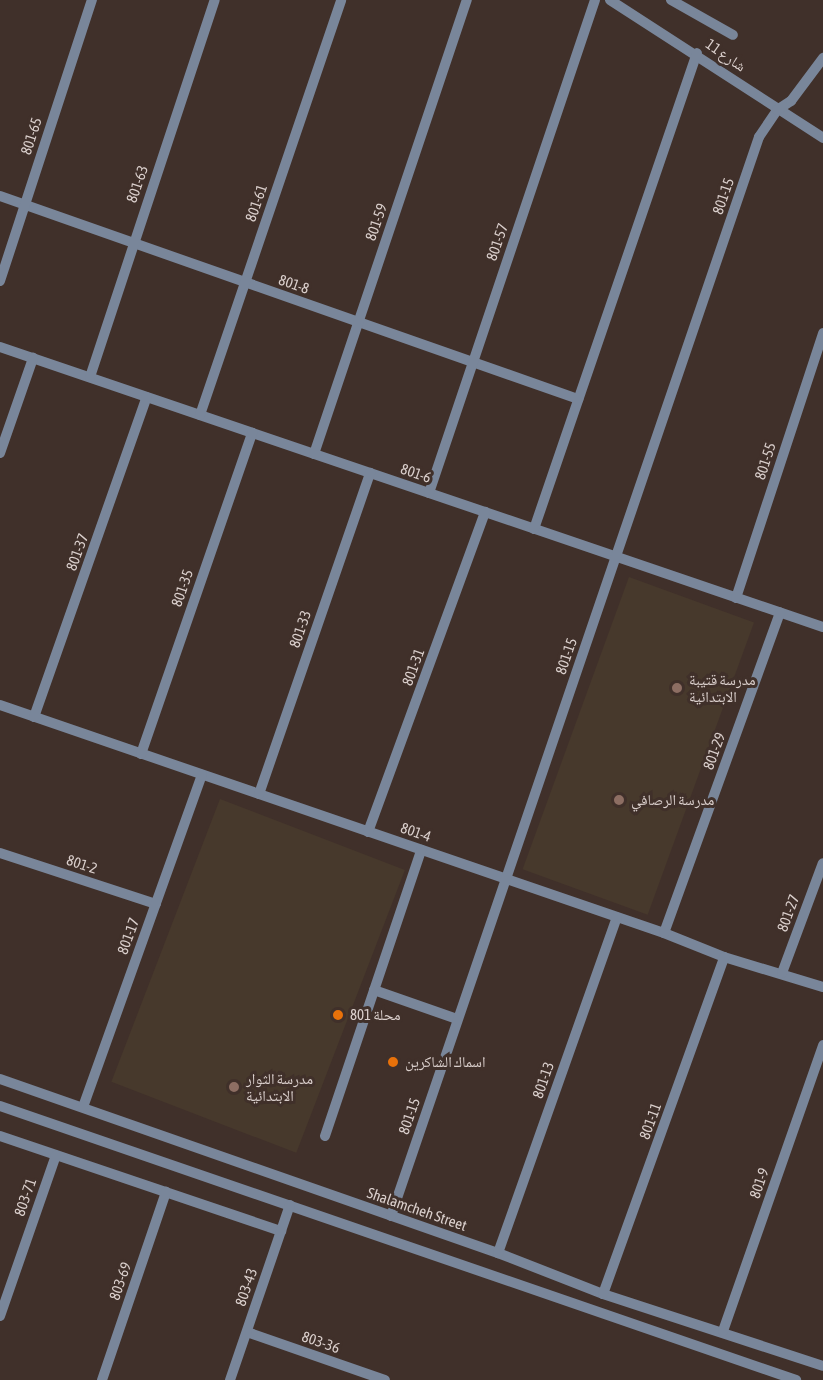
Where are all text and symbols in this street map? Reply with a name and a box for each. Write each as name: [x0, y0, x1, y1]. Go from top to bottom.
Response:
street label: شارع 11: [703, 35, 749, 75]
street label: 801-65: [17, 115, 45, 157]
street label: 801-63: [122, 163, 152, 205]
street label: 801-15: [708, 175, 738, 217]
street label: 801-61: [241, 182, 271, 224]
street label: 801-59: [361, 201, 391, 243]
street label: 801-57: [482, 221, 512, 263]
street label: 801-8: [276, 270, 312, 298]
street label: 801-55: [751, 440, 779, 482]
street label: 801-6: [398, 459, 434, 487]
street label: 801-37: [62, 531, 92, 573]
street label: 801-35: [167, 567, 197, 609]
street label: 801-33: [285, 608, 315, 650]
street label: 801-15: [551, 635, 581, 677]
street label: 801-31: [398, 646, 428, 688]
place label: مدرسة قتيبة الابتدائية: [689, 670, 756, 705]
marker: مدرسة قتيبة الابتدائية: [670, 681, 684, 695]
street label: 801-29: [699, 730, 729, 772]
place label: مدرسة الرصافي: [631, 791, 714, 809]
marker: مدرسة الرصافي: [612, 793, 626, 807]
street label: 801-4: [398, 818, 434, 846]
street label: 801-2: [64, 851, 100, 877]
street label: 801-27: [773, 892, 803, 934]
street label: 801-17: [113, 915, 143, 957]
place label: محلة 801: [350, 1006, 400, 1024]
marker: محلة 801: [331, 1008, 345, 1022]
place label: اسماك الشاكرين: [405, 1053, 486, 1071]
marker: اسماك الشاكرين: [386, 1055, 400, 1069]
street label: 801-13: [528, 1059, 558, 1101]
place label: مدرسة الثوار الابتدائية: [246, 1069, 313, 1104]
marker: مدرسة الثوار الابتدائية: [227, 1080, 241, 1094]
street label: 801-15: [394, 1095, 424, 1137]
street label: 801-11: [635, 1100, 665, 1142]
street label: 801-9: [745, 1165, 773, 1201]
street label: 803-71: [10, 1176, 40, 1218]
street label: Shalamcheh Street: [365, 1184, 469, 1234]
street label: 803-69: [105, 1260, 135, 1302]
street label: 803-43: [231, 1266, 261, 1308]
street label: 803-36: [300, 1327, 342, 1357]

